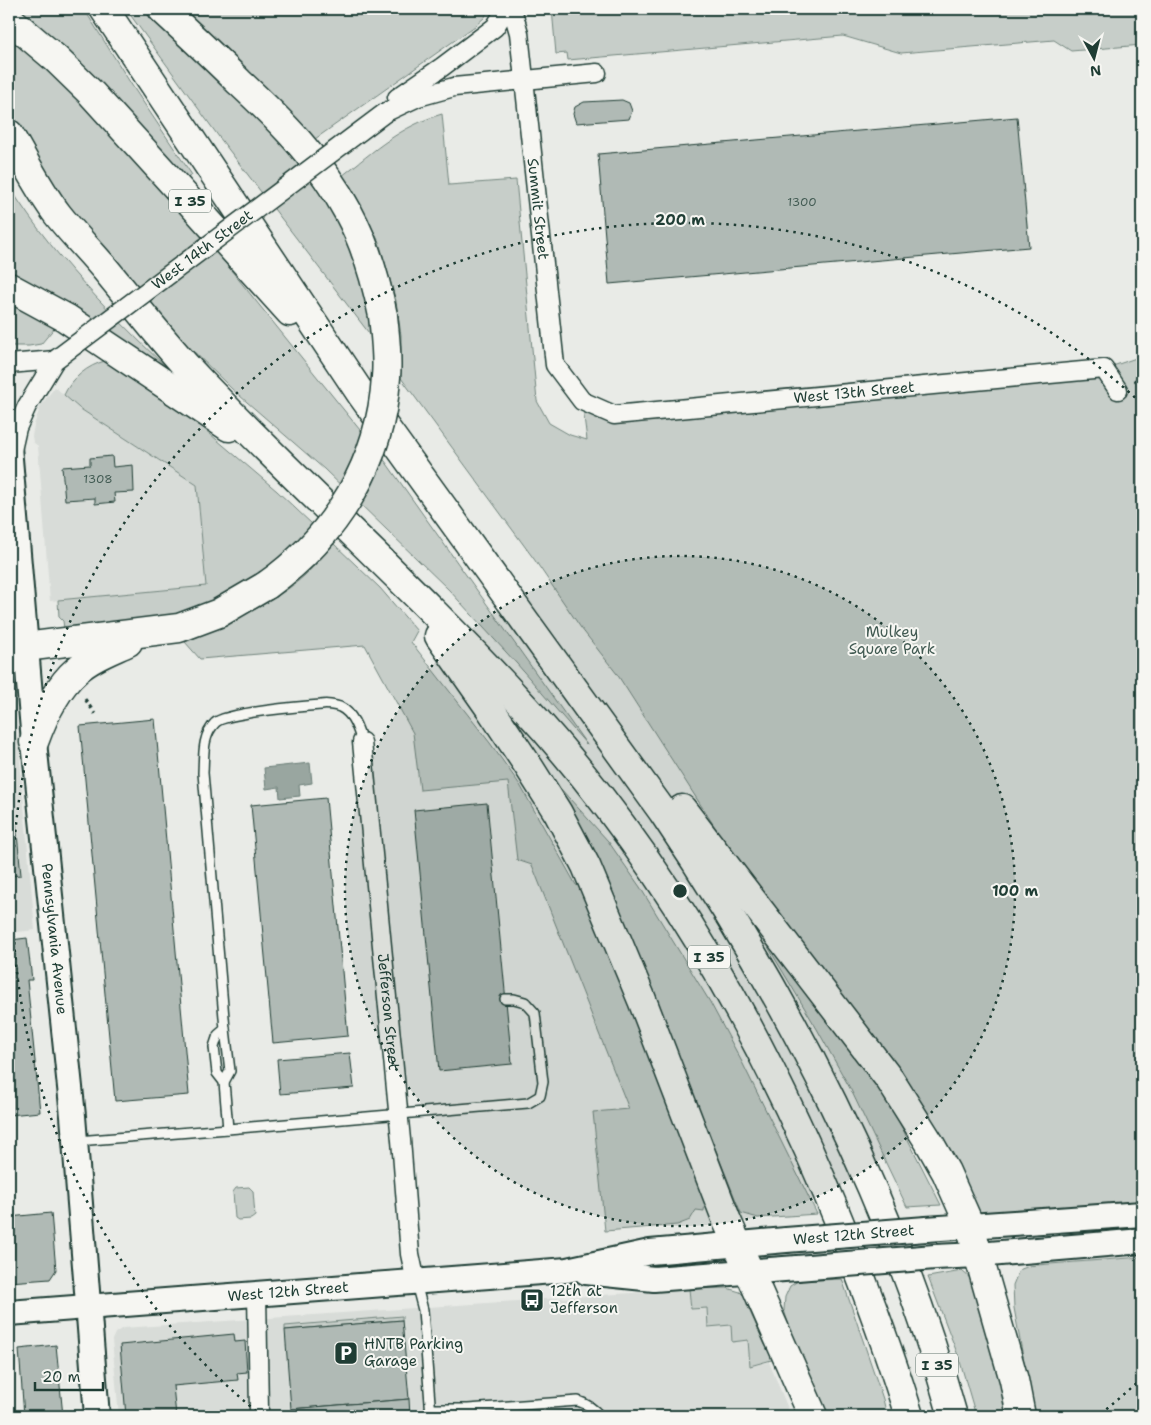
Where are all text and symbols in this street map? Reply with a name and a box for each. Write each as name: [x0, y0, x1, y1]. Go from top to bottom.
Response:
north arrow: [1068, 32, 1118, 82]
text: N: [1089, 61, 1102, 81]
street label: Summit Street: [523, 157, 554, 261]
road number: I 35: [169, 190, 211, 212]
house number: 1300: [787, 194, 817, 210]
street label: West 14th Street: [147, 205, 257, 294]
text: 200 m: [655, 210, 705, 230]
street label: West 13th Street: [793, 377, 916, 408]
house number: 1308: [83, 471, 113, 487]
park label: Mulkey Square Park: [849, 622, 935, 659]
street label: Pennsylvania Avenue: [37, 862, 72, 1016]
text: 100 m: [992, 881, 1038, 901]
centre of rings: [671, 882, 689, 900]
road number: I 35: [688, 946, 730, 969]
street label: Jefferson Street: [373, 952, 404, 1071]
street label: West 12th Street: [792, 1220, 915, 1249]
street label: West 12th Street: [227, 1277, 350, 1306]
place label: 12th at Jefferson: [550, 1281, 618, 1318]
bus stop icon: 12th at Jefferson: [519, 1287, 545, 1313]
place label: HNTB Parking Garage: [364, 1334, 463, 1371]
parking icon: HNTB Parking Garage: [333, 1340, 359, 1366]
road number: I 35: [916, 1354, 958, 1376]
scale bar: [35, 1360, 102, 1392]
text: 20 m: [42, 1367, 81, 1387]

